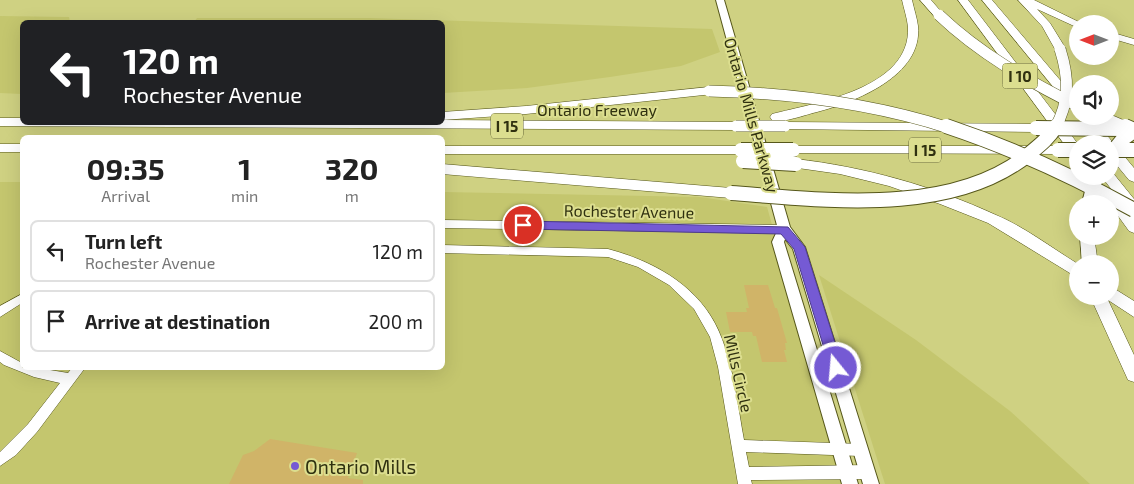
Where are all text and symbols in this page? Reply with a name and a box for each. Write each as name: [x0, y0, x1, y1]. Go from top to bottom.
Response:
north arrow: [1069, 15, 1119, 65]
map controls: [1069, 15, 1119, 305]
street label: Ontario Mills Parkway: [721, 35, 783, 195]
text: 120 m: [123, 39, 219, 81]
icon: left: [40, 40, 105, 105]
road number: I 10: [1002, 64, 1038, 88]
button: sound: [1069, 75, 1119, 125]
text: Rochester Avenue: [123, 81, 302, 107]
street label: Ontario Freeway: [537, 100, 658, 119]
road number: I 15: [491, 114, 523, 138]
button: layers: [1069, 135, 1119, 185]
road number: I 15: [909, 138, 941, 162]
text: 09:35: [87, 150, 165, 186]
text: 1: [238, 150, 251, 186]
text: 320: [325, 150, 378, 186]
text: Arrival: [101, 186, 150, 205]
text: min: [231, 186, 258, 205]
text: m: [345, 186, 359, 205]
button: +: [1069, 195, 1119, 245]
street label: Rochester Avenue: [564, 200, 694, 222]
pin: [502, 204, 544, 246]
icon: arrive: [509, 211, 537, 239]
text: Turn left: [85, 230, 162, 253]
icon: left: [42, 237, 70, 265]
text: 120 m: [372, 240, 423, 263]
text: Rochester Avenue: [85, 253, 215, 272]
button: −: [1069, 255, 1119, 305]
icon: arrive: [42, 307, 70, 335]
text: Arrive at destination: [85, 310, 270, 333]
text: 200 m: [369, 310, 423, 333]
street label: Mills Circle: [721, 332, 757, 414]
position arrow: [809, 341, 861, 393]
place label: Ontario Mills: [305, 455, 416, 478]
marker: Ontario Mills: [289, 460, 301, 472]

